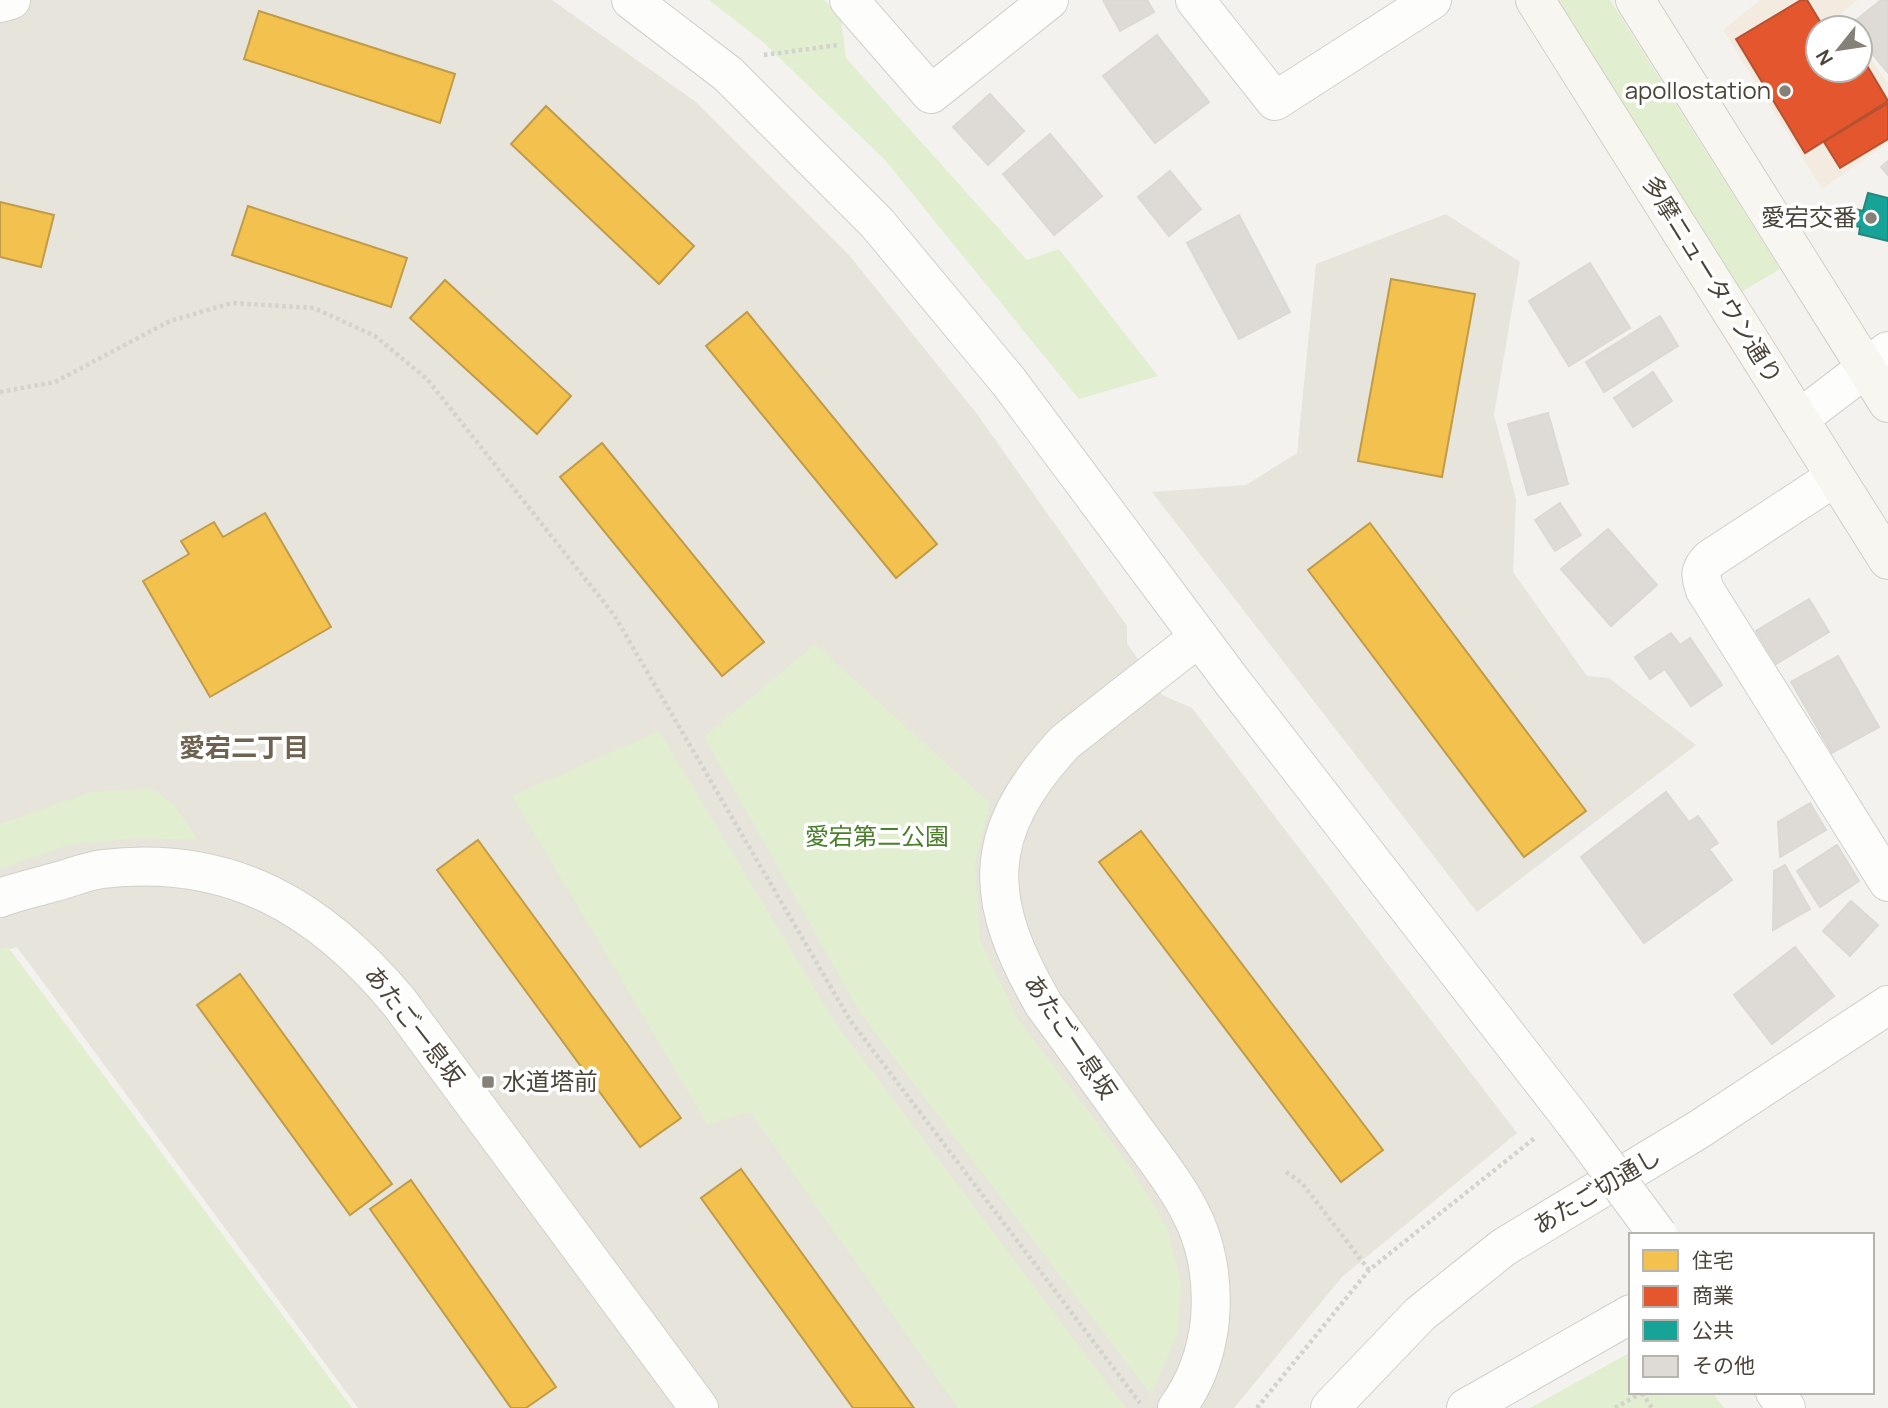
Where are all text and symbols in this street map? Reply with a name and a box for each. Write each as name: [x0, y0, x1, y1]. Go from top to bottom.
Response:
north arrow: [1804, 14, 1874, 84]
text: N: [1810, 45, 1839, 70]
place label: apollostation: [1625, 73, 1771, 106]
marker: apollostation: [1777, 83, 1793, 99]
street label: 多摩ニュータウン通り: [1636, 169, 1791, 390]
place label: 愛宕交番: [1761, 200, 1857, 233]
marker: 愛宕交番: [1863, 210, 1879, 226]
district label: 愛宕二丁目: [179, 729, 309, 765]
park label: 愛宕第二公園: [805, 819, 949, 852]
street label: あたご一息坂: [358, 958, 473, 1092]
street label: あたご一息坂: [1017, 967, 1125, 1105]
place label: 水道塔前: [502, 1064, 598, 1097]
marker: 水道塔前: [480, 1074, 496, 1090]
street label: あたご切通し: [1526, 1138, 1666, 1241]
legend: [1629, 1233, 1874, 1394]
text: 住宅: [1692, 1246, 1734, 1274]
text: 商業: [1692, 1281, 1734, 1309]
text: 公共: [1692, 1316, 1734, 1344]
text: その他: [1692, 1351, 1755, 1379]

